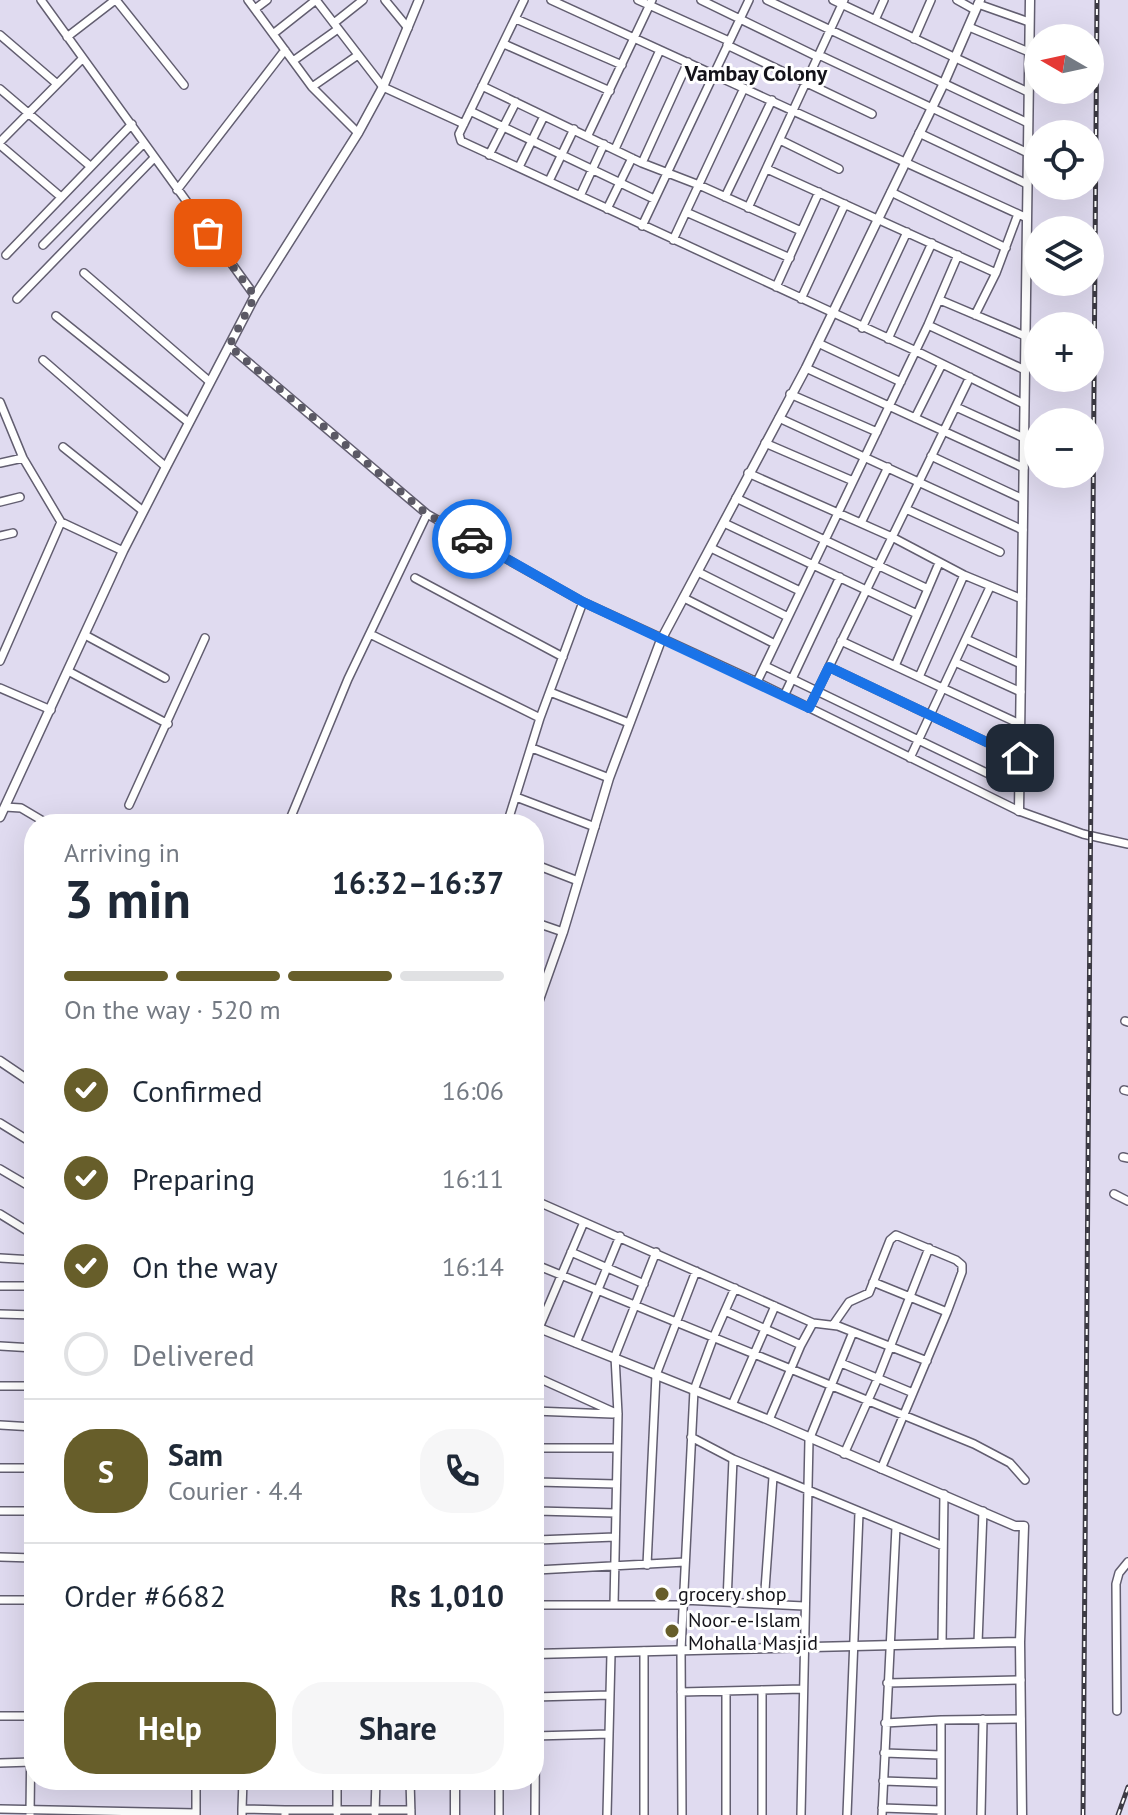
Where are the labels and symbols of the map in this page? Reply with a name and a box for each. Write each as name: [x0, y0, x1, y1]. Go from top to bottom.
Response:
north arrow: [1024, 24, 1104, 104]
district label: Vambay Colony: [684, 59, 828, 87]
pin: [174, 199, 242, 267]
courier: [432, 499, 512, 579]
pin: [986, 724, 1054, 792]
place label: grocery shop: [678, 1581, 787, 1607]
marker: grocery shop: [653, 1585, 671, 1603]
place label: Noor-e-Islam Mohalla Masjid: [688, 1607, 818, 1656]
marker: Noor-e-Islam Mohalla Masjid: [663, 1622, 681, 1640]

